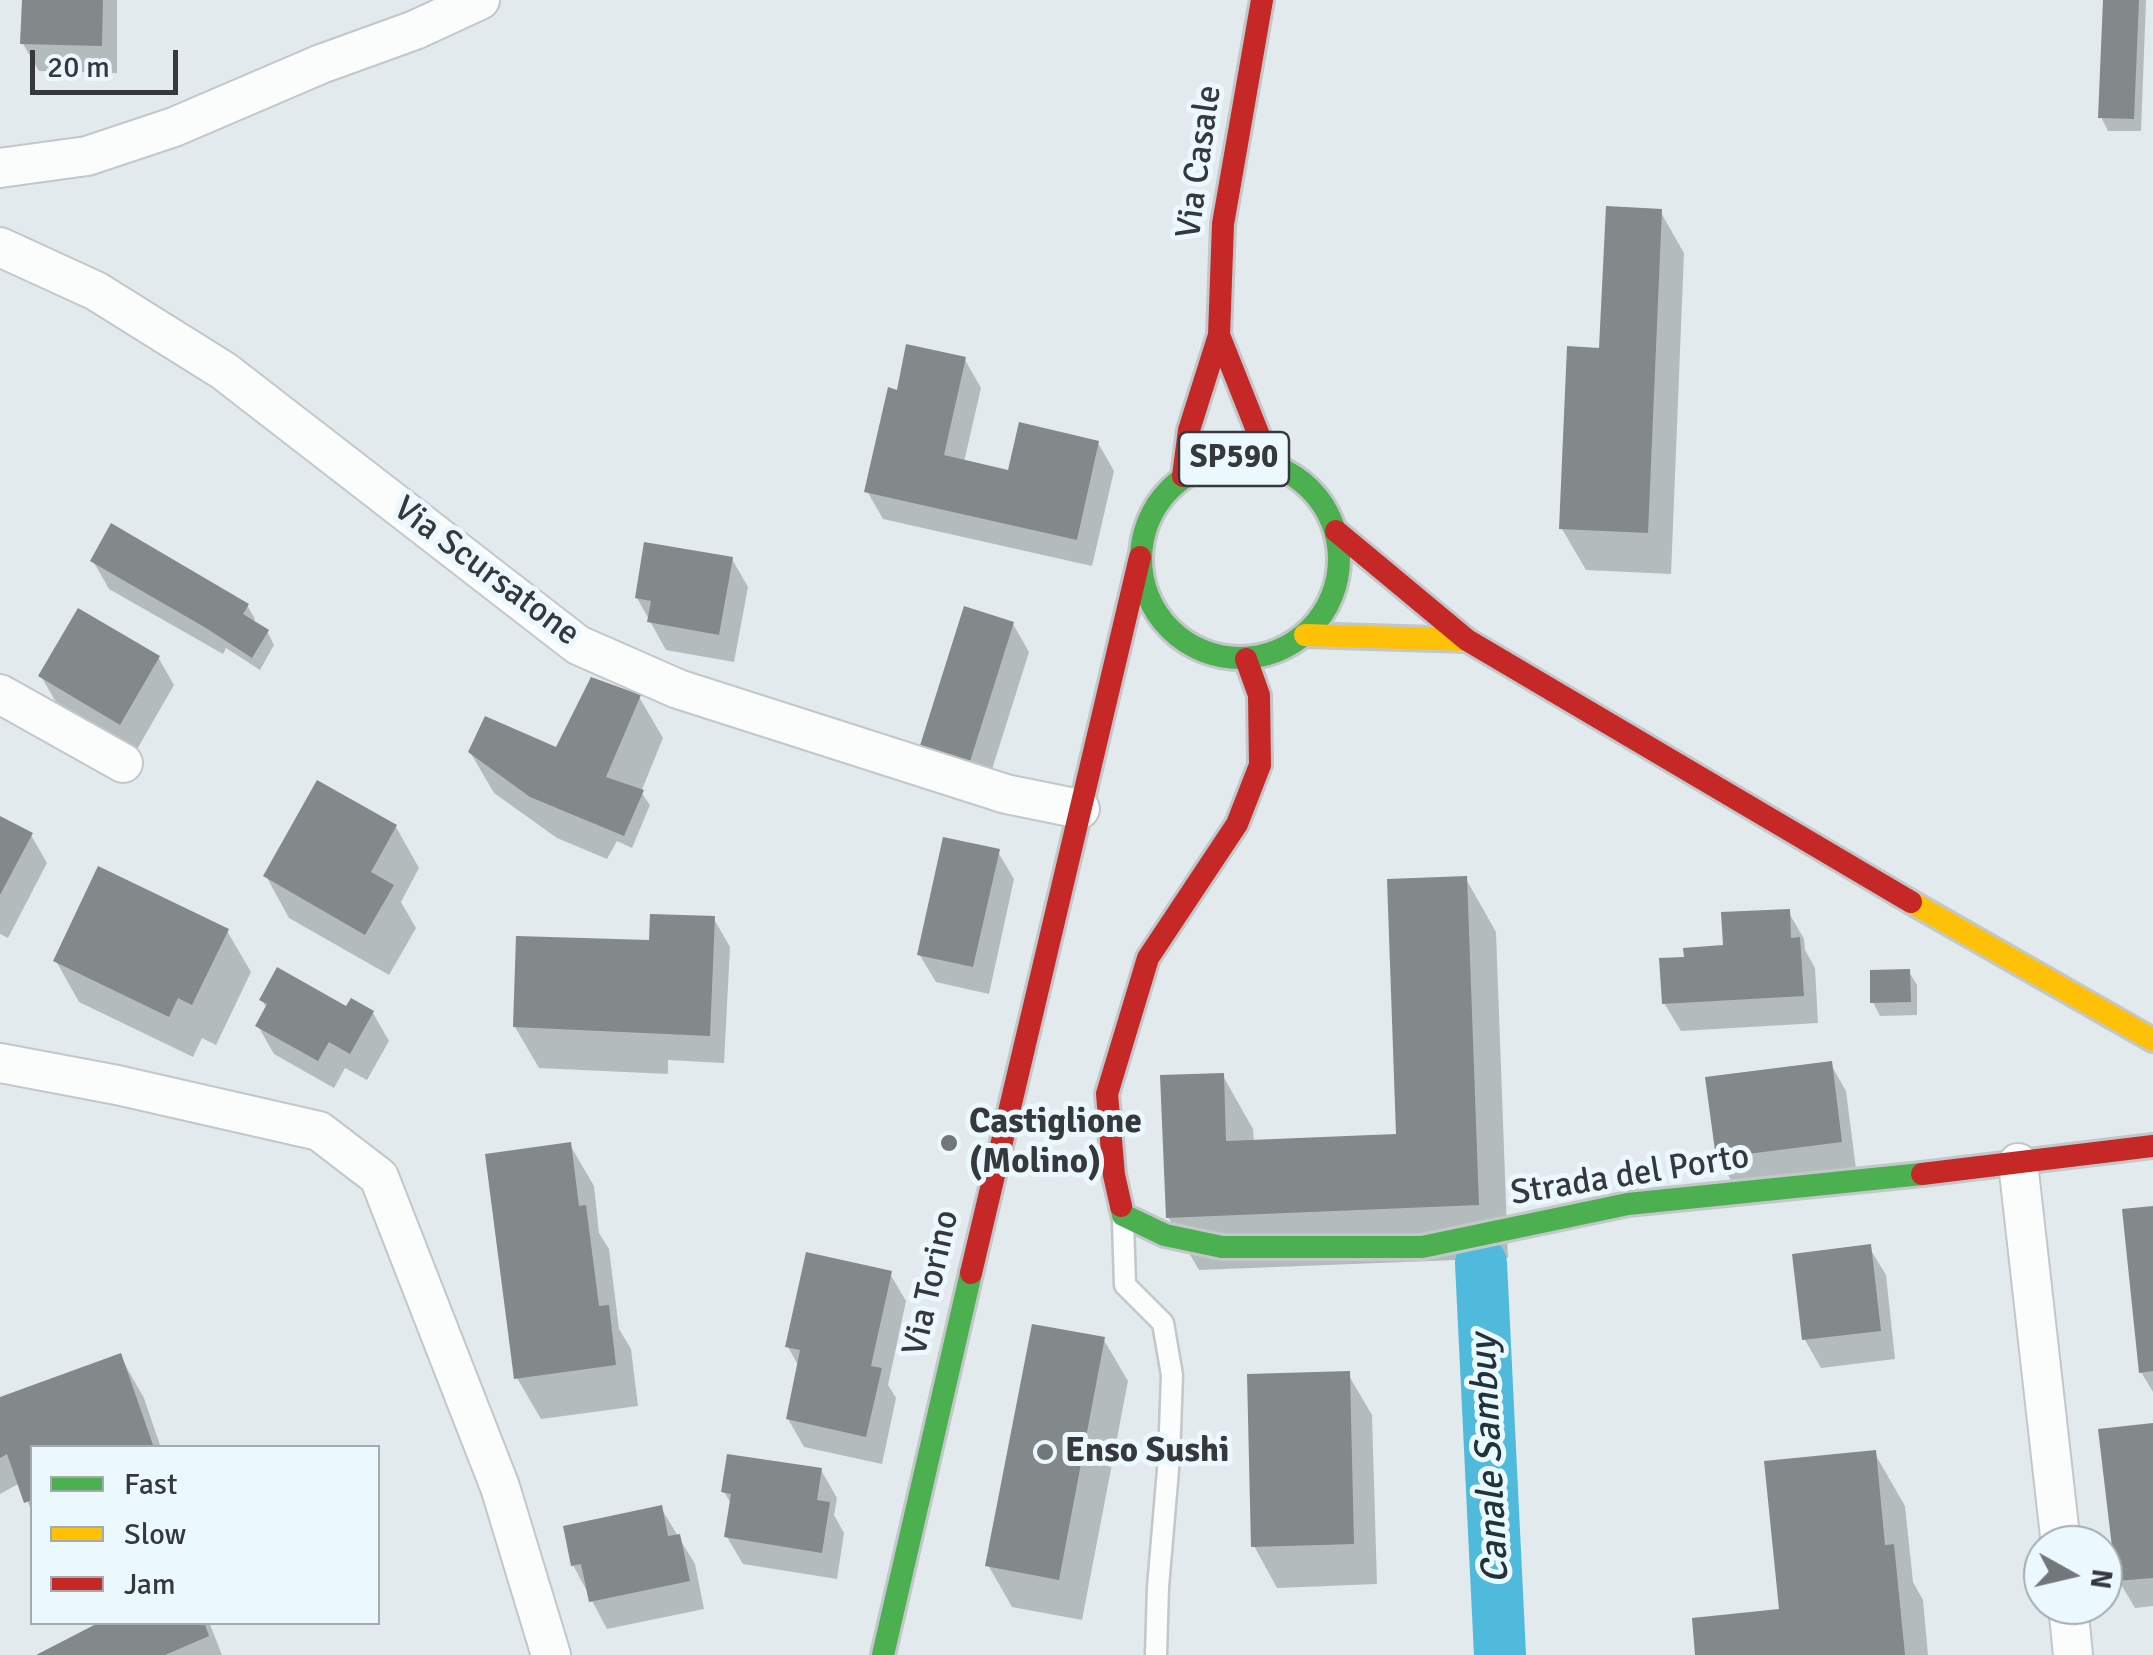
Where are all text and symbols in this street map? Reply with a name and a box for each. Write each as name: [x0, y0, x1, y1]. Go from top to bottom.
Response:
scale bar: [35, 30, 182, 92]
text: 20 m: [47, 49, 110, 86]
street label: Via Casale: [1168, 83, 1232, 241]
road number: SP590: [1179, 432, 1289, 486]
street label: Via Scursatone: [385, 488, 587, 656]
place label: Castiglione (Molino): [969, 1102, 1142, 1184]
marker: Castiglione (Molino): [938, 1132, 960, 1154]
street label: Strada del Porto: [1508, 1136, 1752, 1216]
street label: Via Torino: [895, 1206, 969, 1360]
water label: Canale Sambuy: [1462, 1333, 1520, 1585]
place label: Enso Sushi: [1065, 1431, 1229, 1473]
marker: Enso Sushi: [1034, 1441, 1056, 1463]
legend: [30, 1445, 380, 1625]
text: Fast: [124, 1466, 177, 1503]
text: Slow: [124, 1516, 186, 1553]
north arrow: [2023, 1525, 2123, 1625]
text: Jam: [124, 1566, 176, 1603]
text: N: [2083, 1567, 2119, 1591]

